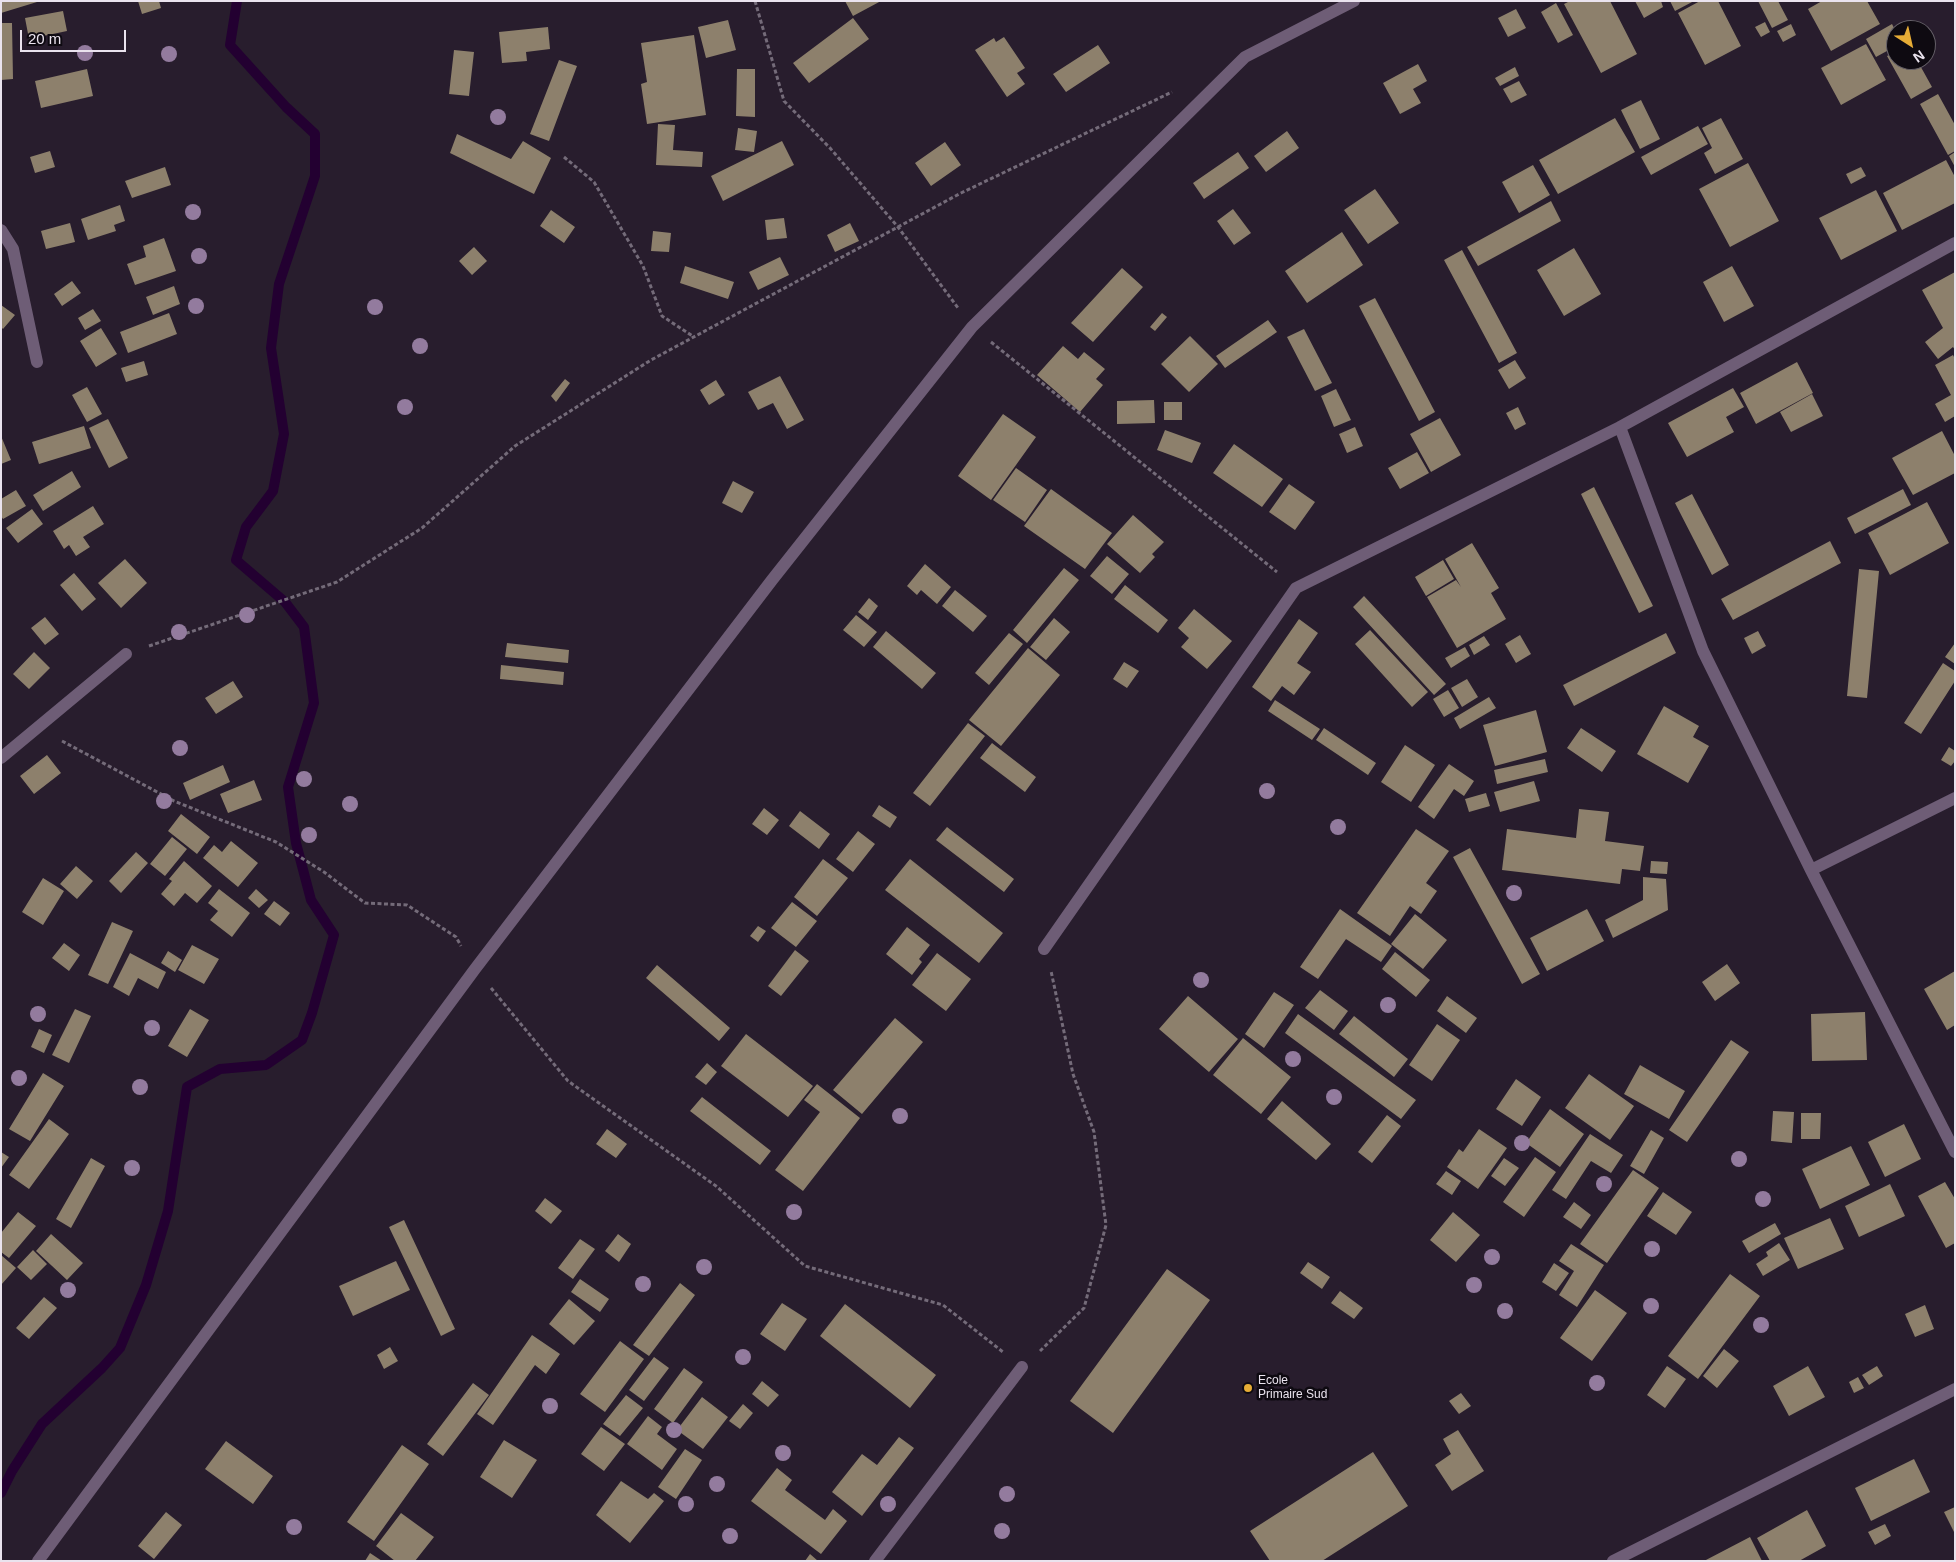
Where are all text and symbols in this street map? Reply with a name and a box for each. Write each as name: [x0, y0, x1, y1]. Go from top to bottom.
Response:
scale bar: [22, 20, 129, 52]
north arrow: [1886, 20, 1936, 70]
text: 20 m: [28, 30, 61, 47]
text: N: [1910, 47, 1928, 66]
place label: Ecole Primaire Sud: [1258, 1374, 1327, 1402]
marker: Ecole Primaire Sud: [1242, 1382, 1254, 1394]

